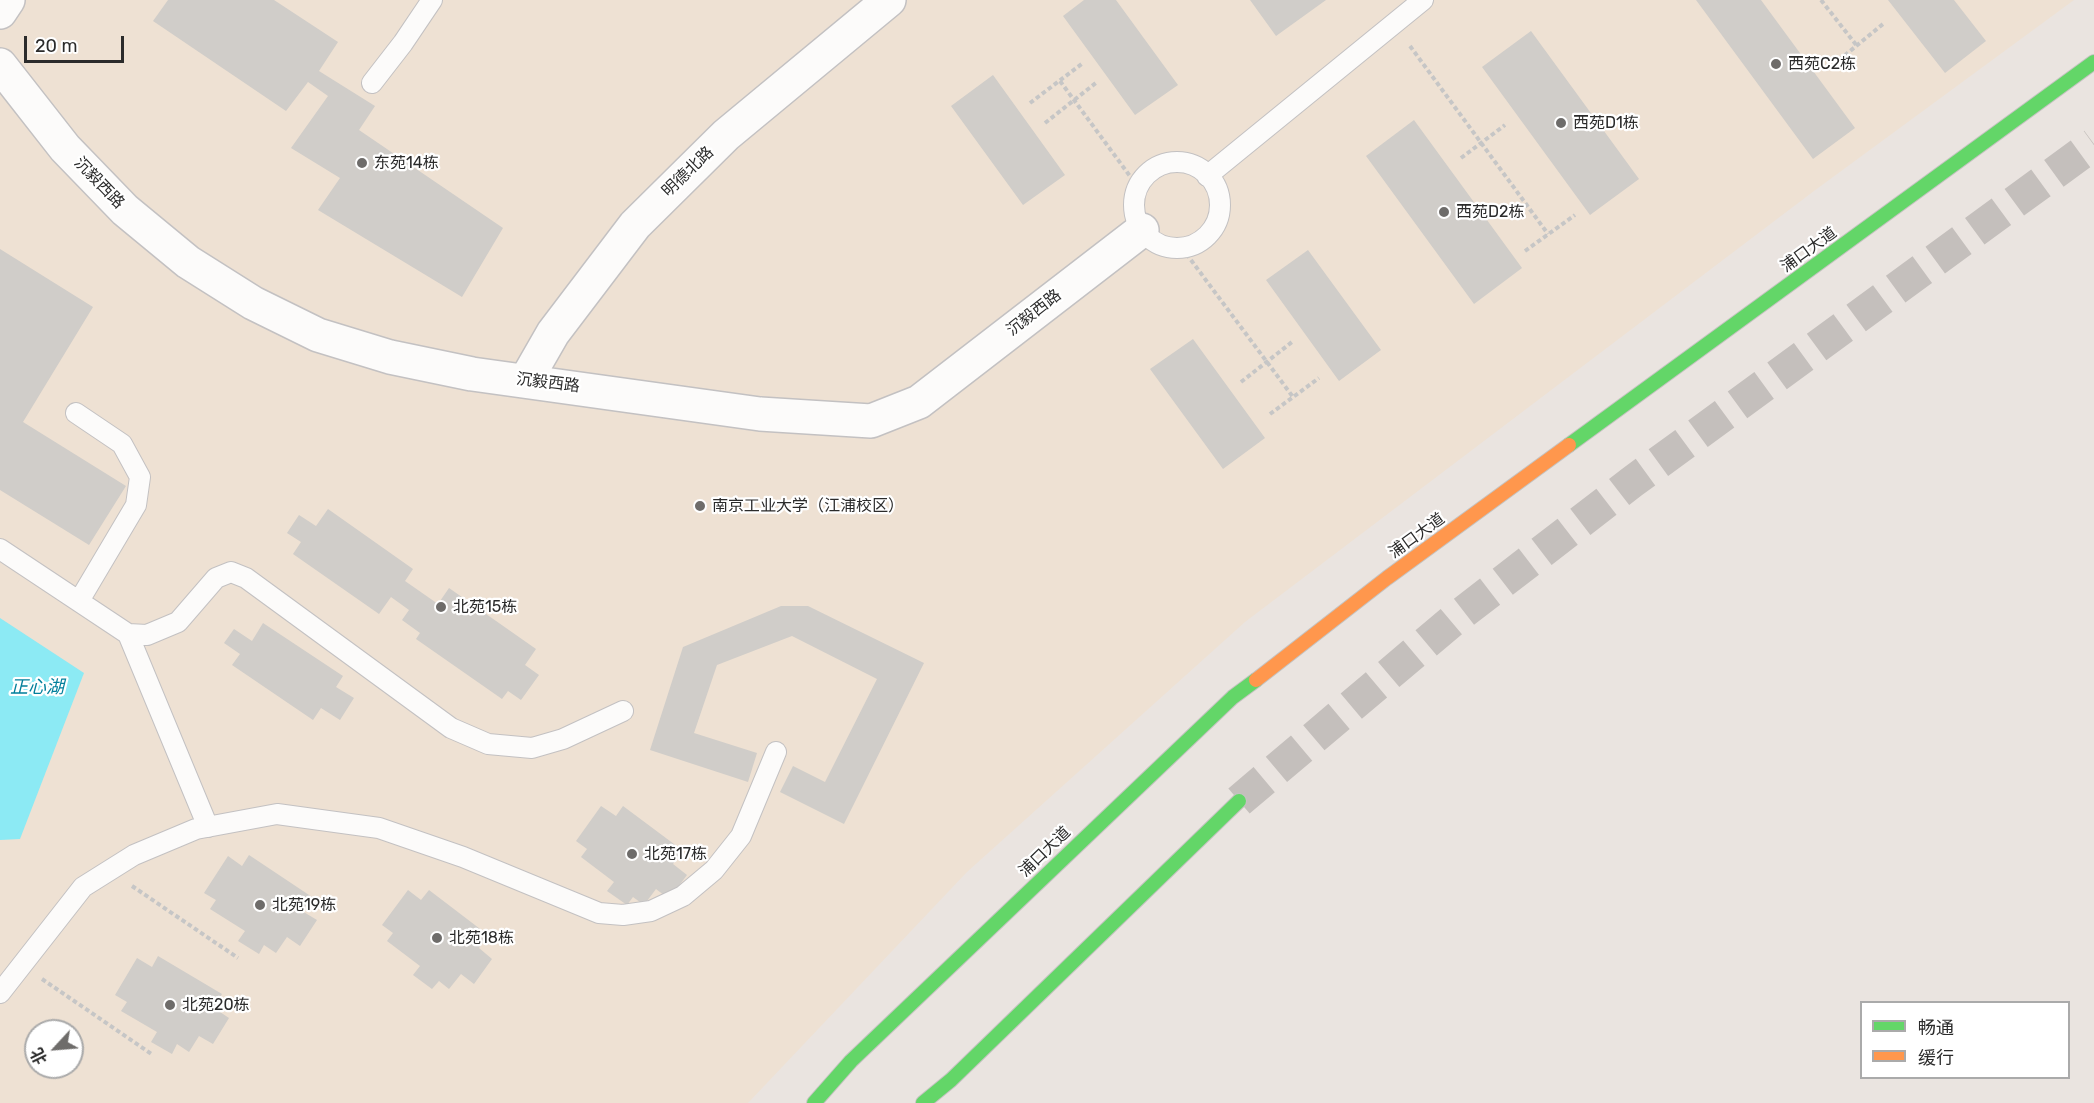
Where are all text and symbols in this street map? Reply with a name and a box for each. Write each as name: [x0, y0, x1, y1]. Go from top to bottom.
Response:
scale bar: [27, 24, 128, 62]
text: 20 m: [35, 35, 77, 57]
place label: 西苑C2栋: [1788, 54, 1856, 74]
marker: 西苑C2栋: [1769, 57, 1783, 71]
place label: 西苑D1栋: [1573, 113, 1639, 133]
marker: 西苑D1栋: [1554, 116, 1568, 130]
street label: 明德北路: [658, 143, 718, 201]
street label: 沉毅西路: [70, 153, 128, 213]
place label: 东苑14栋: [374, 153, 439, 173]
marker: 东苑14栋: [355, 156, 369, 170]
place label: 西苑D2栋: [1456, 202, 1524, 222]
marker: 西苑D2栋: [1437, 205, 1451, 219]
street label: 浦口大道: [1777, 223, 1841, 277]
street label: 沉毅西路: [1003, 286, 1065, 340]
street label: 沉毅西路: [515, 370, 581, 396]
place label: 南京工业大学（江浦校区）: [712, 496, 904, 516]
marker: 南京工业大学（江浦校区）: [693, 499, 707, 513]
street label: 浦口大道: [1385, 509, 1449, 563]
place label: 北苑15栋: [453, 597, 517, 617]
marker: 北苑15栋: [434, 600, 448, 614]
water label: 正心湖: [10, 677, 64, 699]
street label: 浦口大道: [1015, 823, 1075, 881]
place label: 北苑17栋: [644, 844, 707, 864]
marker: 北苑17栋: [625, 847, 639, 861]
place label: 北苑19栋: [272, 895, 336, 915]
marker: 北苑19栋: [253, 898, 267, 912]
place label: 北苑18栋: [449, 928, 514, 948]
marker: 北苑18栋: [430, 931, 444, 945]
place label: 北苑20栋: [182, 995, 250, 1015]
marker: 北苑20栋: [163, 998, 177, 1012]
legend: [1860, 1001, 2070, 1079]
text: 畅通: [1918, 1017, 1954, 1039]
north arrow: [24, 1019, 84, 1079]
text: 北: [27, 1045, 51, 1068]
text: 缓行: [1918, 1047, 1954, 1069]

